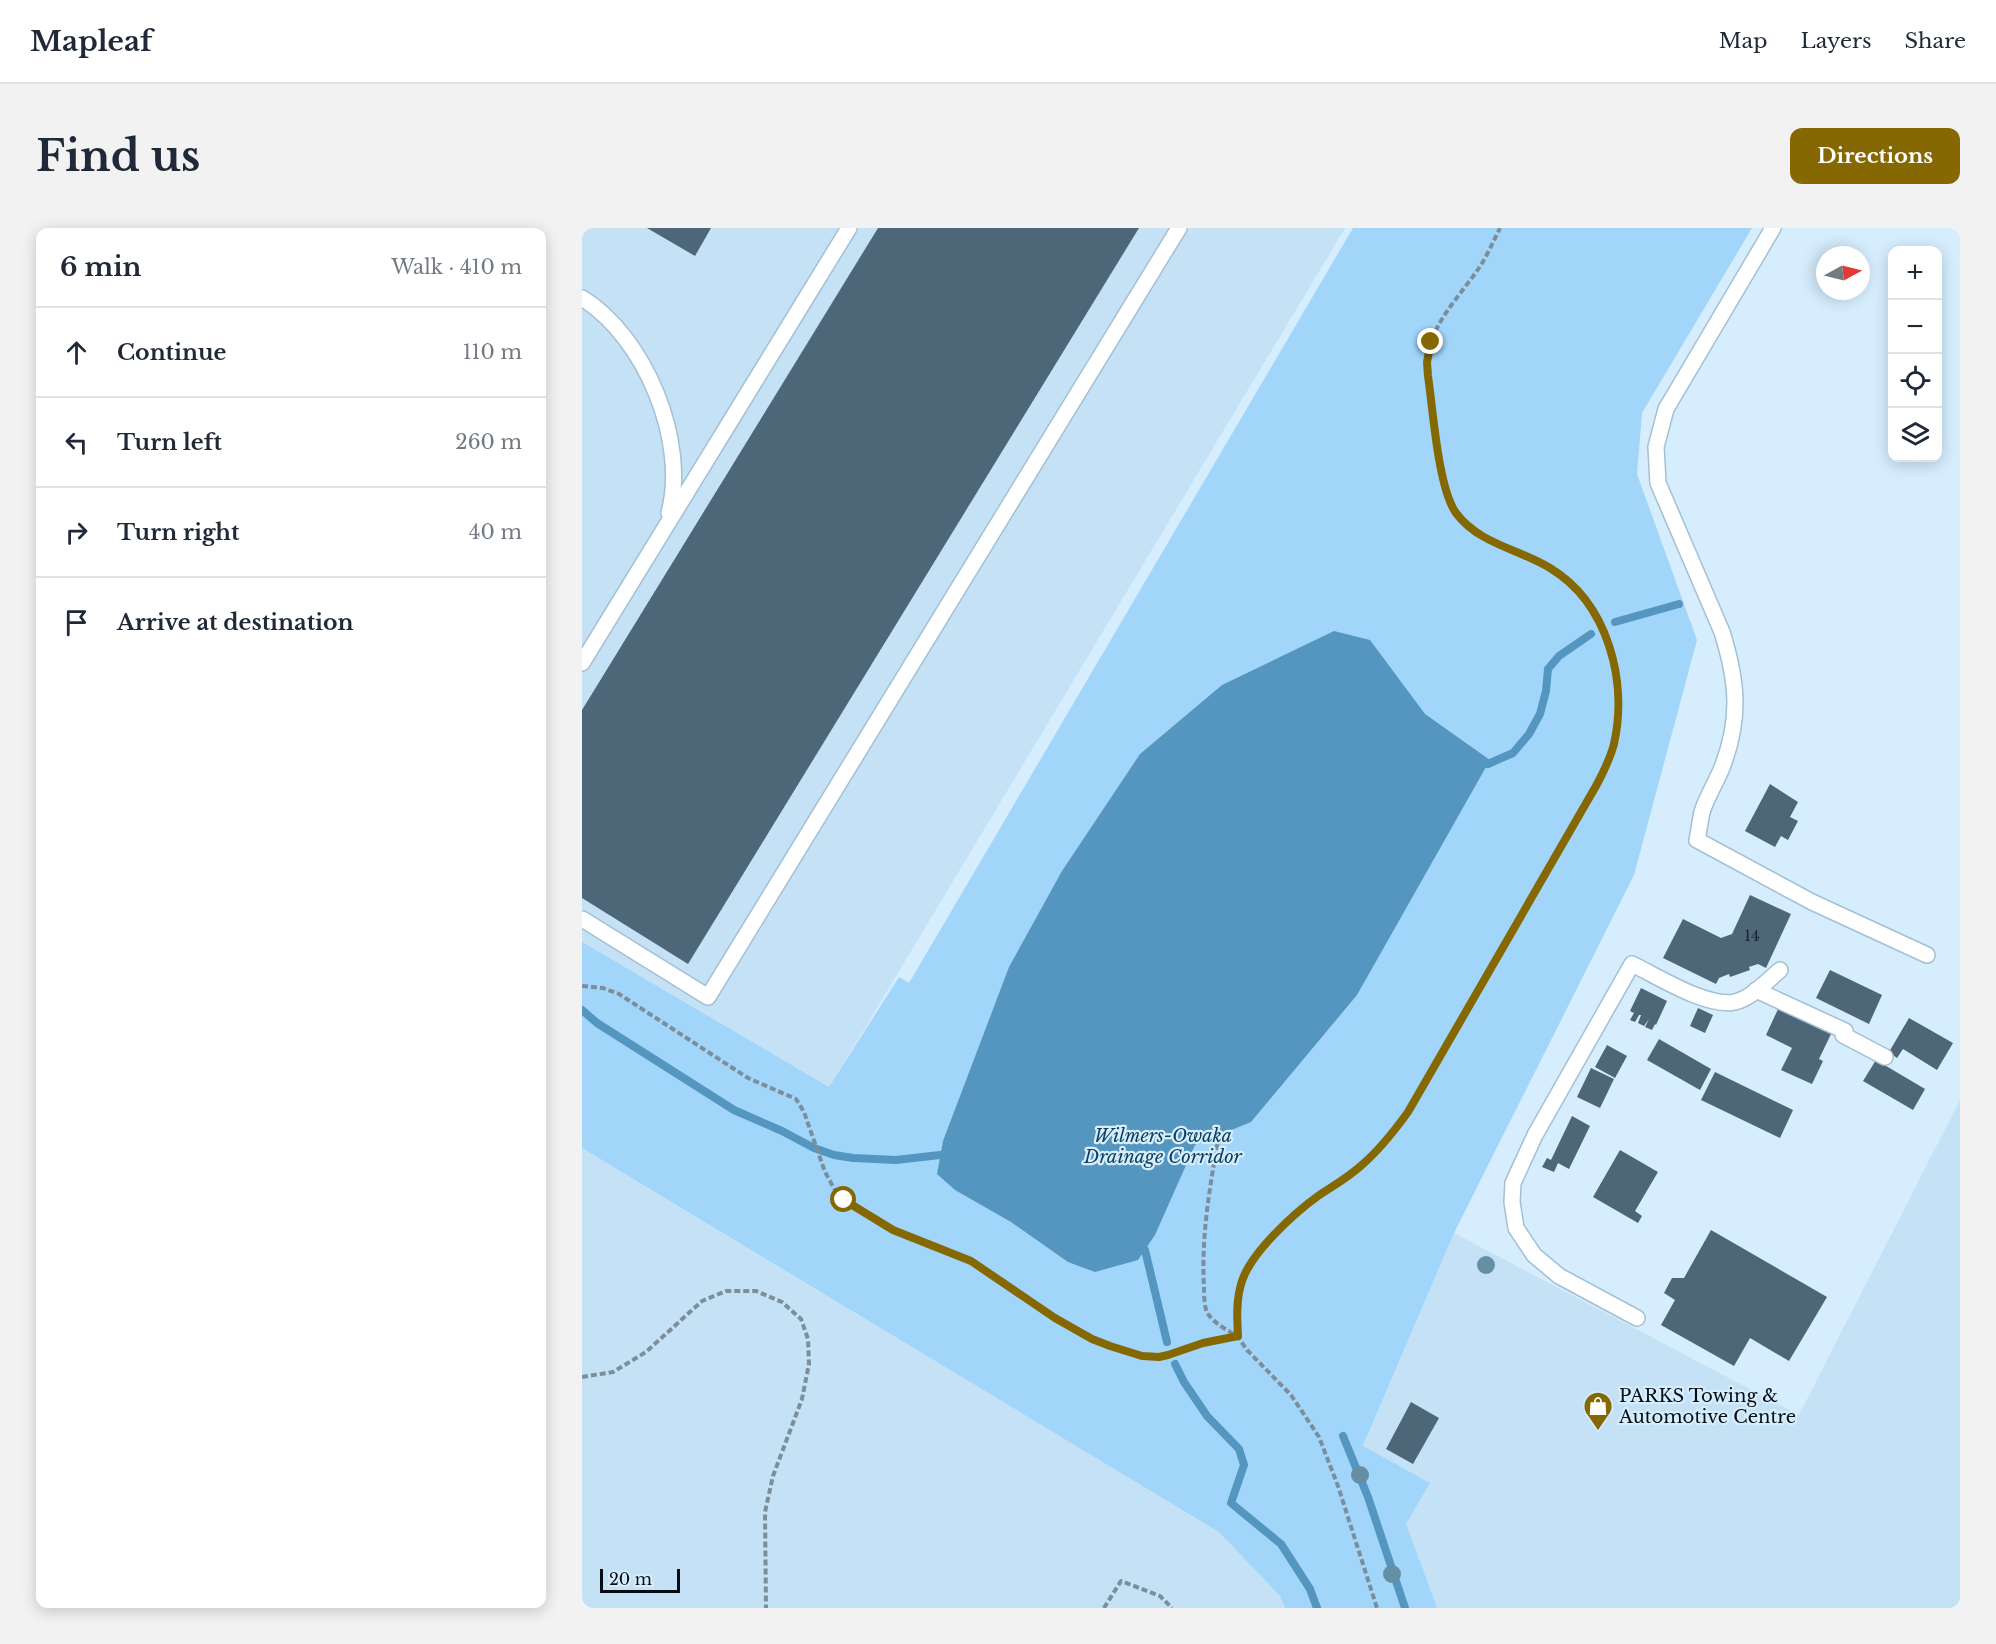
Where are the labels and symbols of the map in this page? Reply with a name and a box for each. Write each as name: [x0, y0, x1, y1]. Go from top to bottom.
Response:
north arrow: [1816, 246, 1870, 300]
route end: [1417, 328, 1443, 354]
house number: 14: [1744, 926, 1760, 945]
park label: Wilmers-Owaka Drainage Corridor: [1083, 1125, 1243, 1168]
route start: [830, 1186, 856, 1212]
place label: PARKS Towing & Automotive Centre: [1618, 1385, 1796, 1428]
shop icon: PARKS Towing & Automotive Centre: [1582, 1390, 1614, 1432]
scale bar: [600, 1566, 680, 1594]

